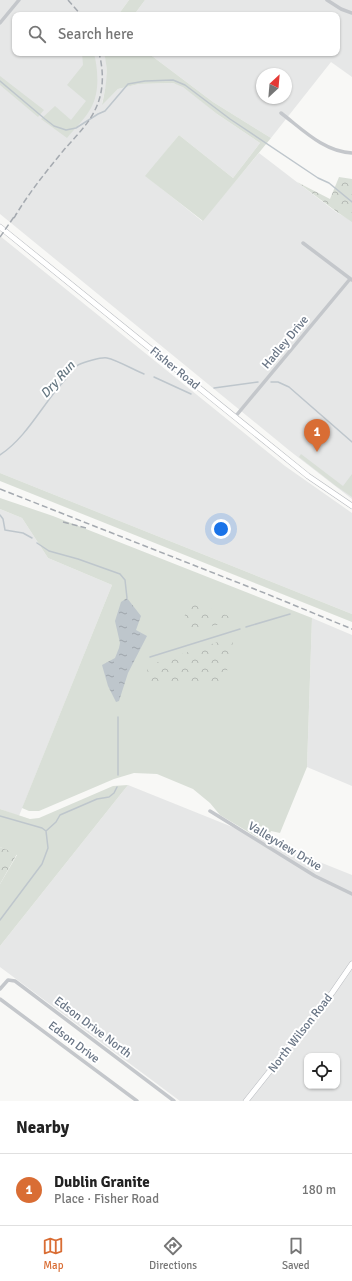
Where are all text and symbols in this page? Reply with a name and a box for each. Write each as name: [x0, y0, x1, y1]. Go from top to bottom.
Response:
search box: [12, 12, 340, 56]
icon: search: [26, 23, 48, 45]
text: Search here: [58, 25, 134, 43]
north arrow: [256, 68, 292, 104]
street label: Hadley Drive: [259, 313, 312, 372]
street label: Fisher Road: [147, 344, 203, 393]
water label: Dry Run: [37, 357, 79, 401]
pin: 1: [304, 419, 330, 452]
your location: [211, 519, 231, 539]
street label: Valleyview Drive: [245, 819, 324, 874]
street label: North Wilson Road: [265, 991, 336, 1076]
street label: Edson Drive North: [52, 993, 134, 1061]
street label: Edson Drive: [45, 1018, 103, 1066]
map controls: [304, 1053, 340, 1089]
button: locate: [304, 1053, 340, 1089]
text: Nearby: [16, 1117, 69, 1138]
text: Dublin Granite: [54, 1173, 150, 1191]
text: 1: [25, 1182, 33, 1198]
text: 180 m: [302, 1182, 336, 1198]
text: Place · Fisher Road: [54, 1191, 159, 1207]
tab: Map: [42, 1235, 64, 1272]
tab: Directions: [149, 1235, 197, 1272]
tab: Saved: [282, 1235, 310, 1272]

